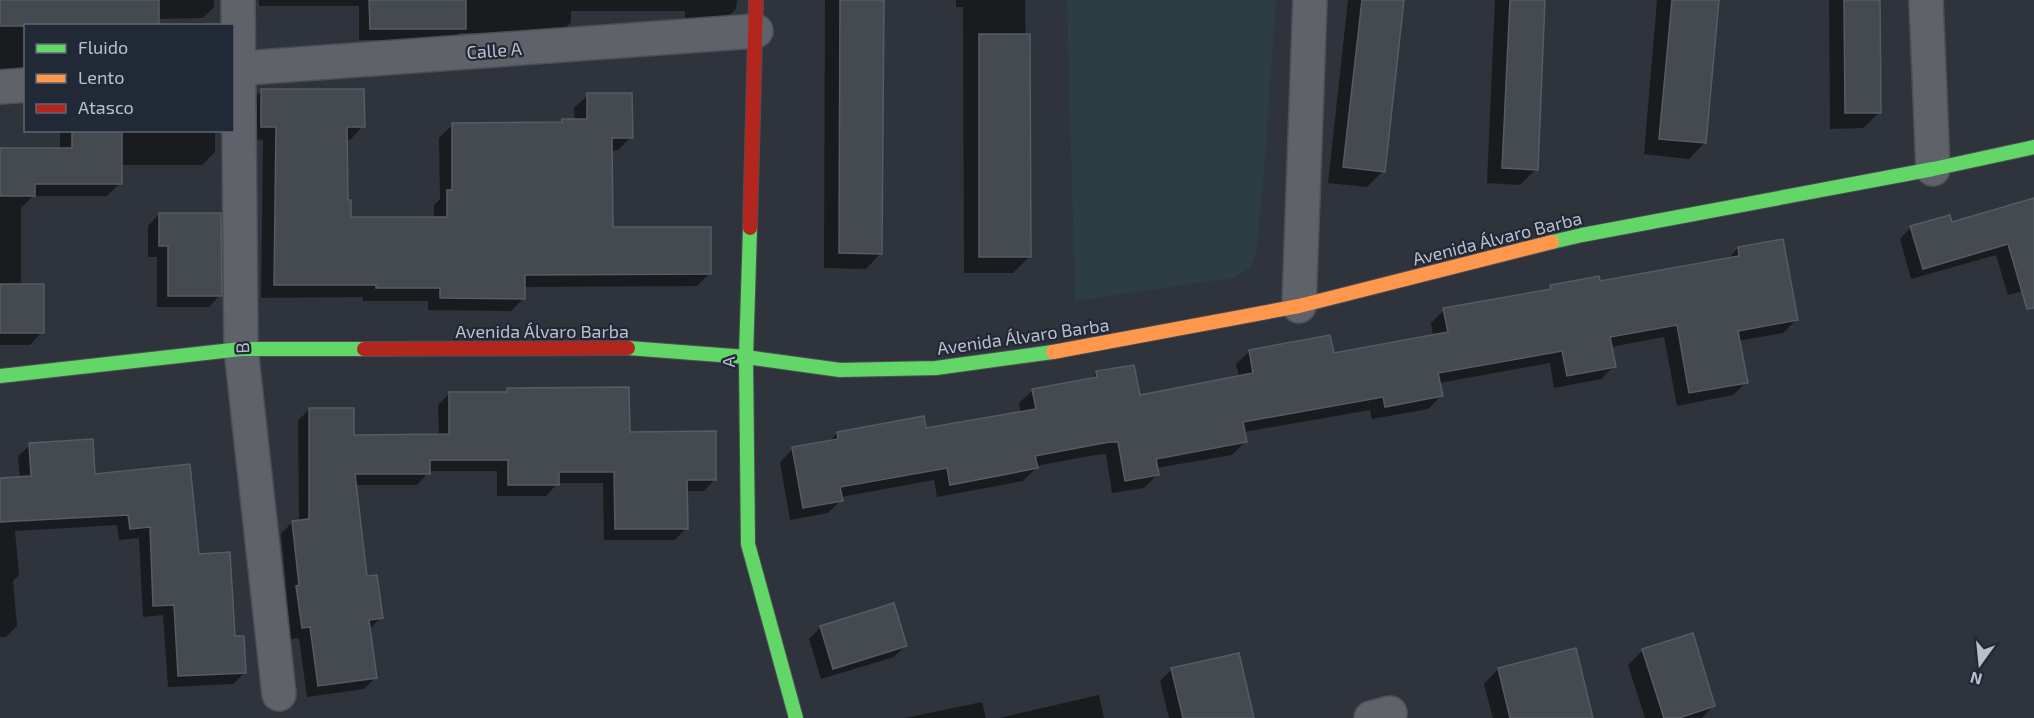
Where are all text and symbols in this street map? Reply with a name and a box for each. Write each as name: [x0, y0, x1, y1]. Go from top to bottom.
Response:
legend: [24, 24, 234, 132]
text: Fluido: [78, 36, 128, 58]
street label: Calle A: [466, 37, 523, 63]
text: Lento: [78, 66, 124, 88]
text: Atasco: [78, 96, 134, 118]
street label: Avenida Álvaro Barba: [1410, 206, 1584, 270]
street label: Avenida Álvaro Barba: [935, 313, 1111, 359]
street label: Avenida Álvaro Barba: [455, 320, 629, 342]
street label: B: [231, 342, 253, 354]
street label: A: [717, 356, 739, 368]
north arrow: [1950, 634, 2010, 694]
text: N: [1968, 668, 1984, 690]

